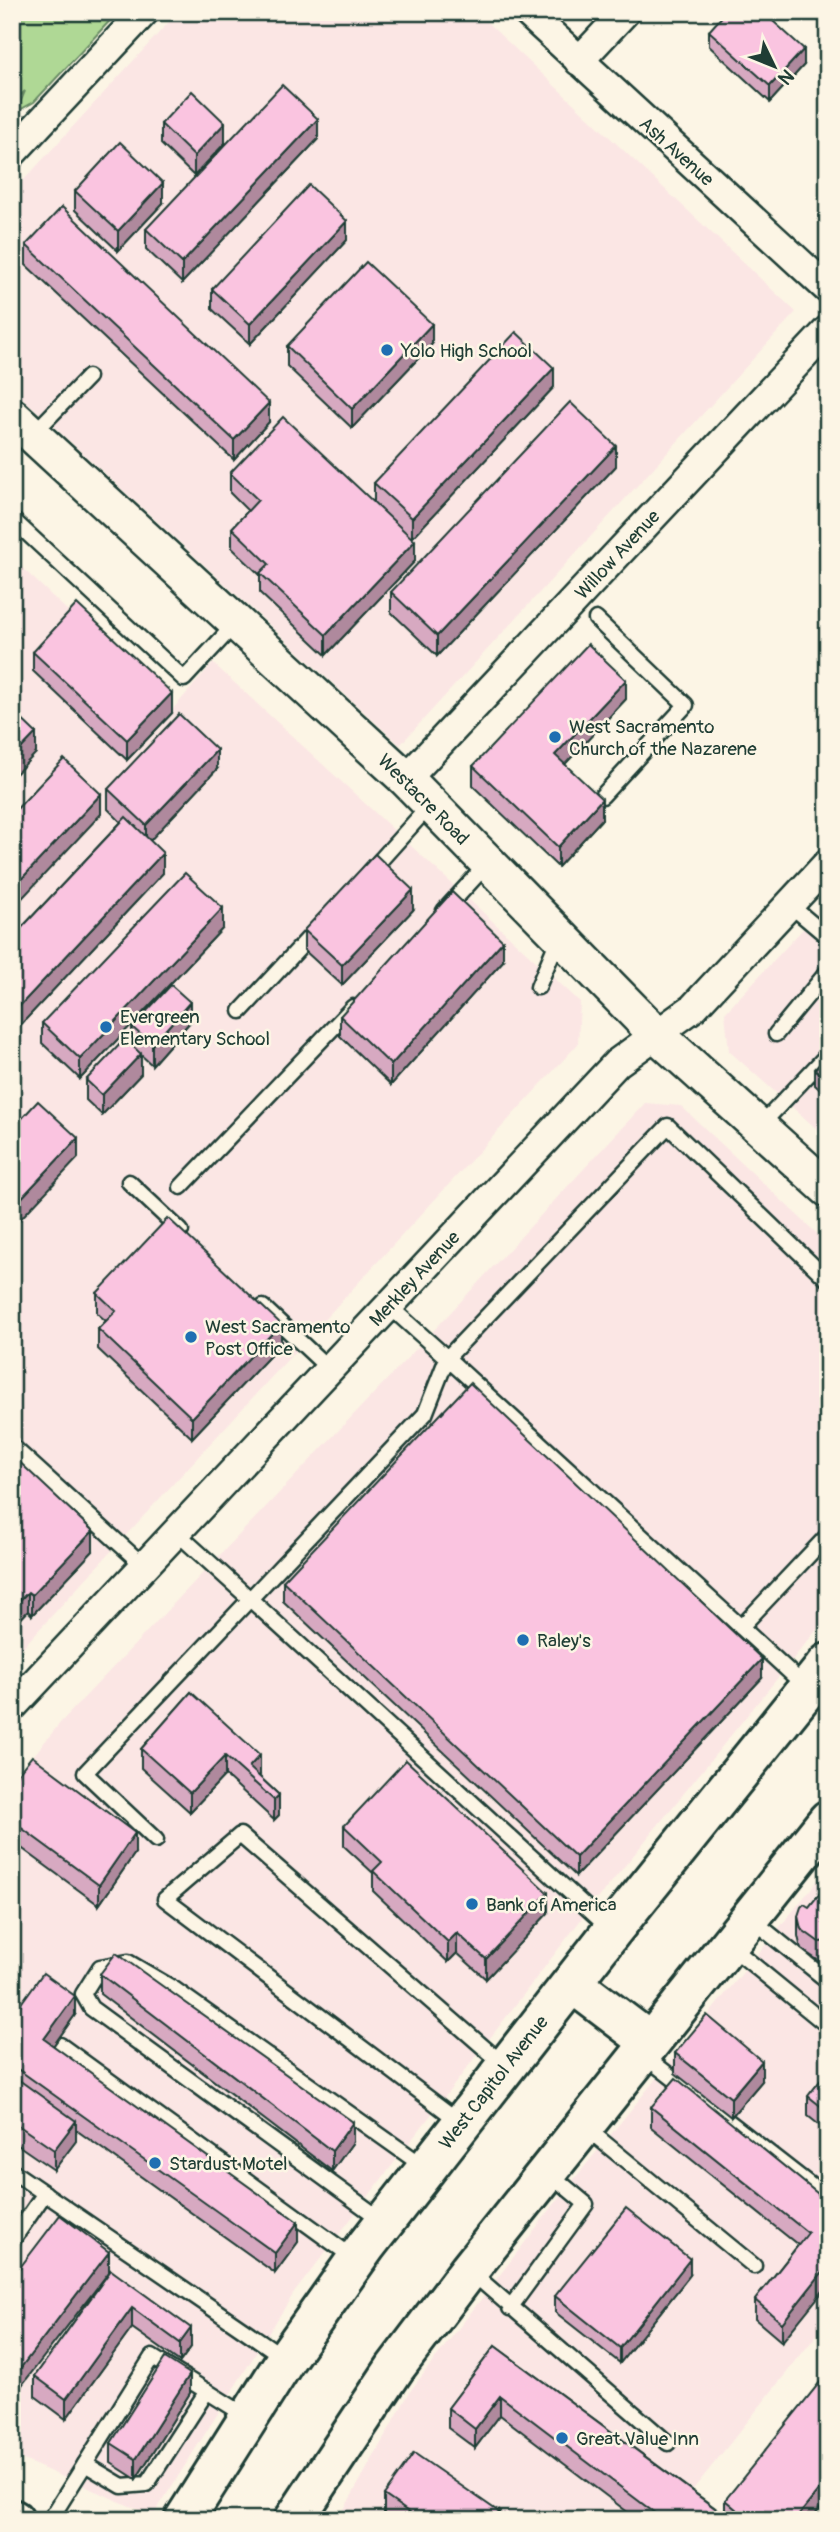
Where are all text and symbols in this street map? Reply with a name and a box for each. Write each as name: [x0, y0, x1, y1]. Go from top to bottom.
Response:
north arrow: [738, 32, 808, 102]
text: N: [772, 64, 799, 90]
street label: Ash Avenue: [634, 112, 719, 192]
place label: Yolo High School: [400, 339, 532, 363]
marker: Yolo High School: [379, 342, 395, 358]
street label: Willow Avenue: [570, 504, 666, 605]
place label: West Sacramento Church of the Nazarene: [569, 715, 757, 761]
marker: West Sacramento Church of the Nazarene: [547, 729, 563, 745]
street label: Westacre Road: [373, 749, 474, 850]
place label: Evergreen Elementary School: [120, 1005, 270, 1051]
marker: Evergreen Elementary School: [98, 1019, 114, 1035]
street label: Merkley Avenue: [364, 1225, 466, 1332]
place label: West Sacramento Post Office: [205, 1315, 350, 1361]
marker: West Sacramento Post Office: [183, 1329, 199, 1345]
place label: Raley's: [537, 1629, 591, 1653]
marker: Raley's: [515, 1632, 531, 1648]
place label: Bank of America: [486, 1893, 617, 1917]
marker: Bank of America: [464, 1896, 480, 1912]
street label: West Capitol Avenue: [434, 2010, 554, 2154]
place label: Stardust Motel: [169, 2152, 288, 2176]
marker: Stardust Motel: [147, 2155, 163, 2171]
place label: Great Value Inn: [576, 2427, 699, 2451]
marker: Great Value Inn: [554, 2430, 570, 2446]

